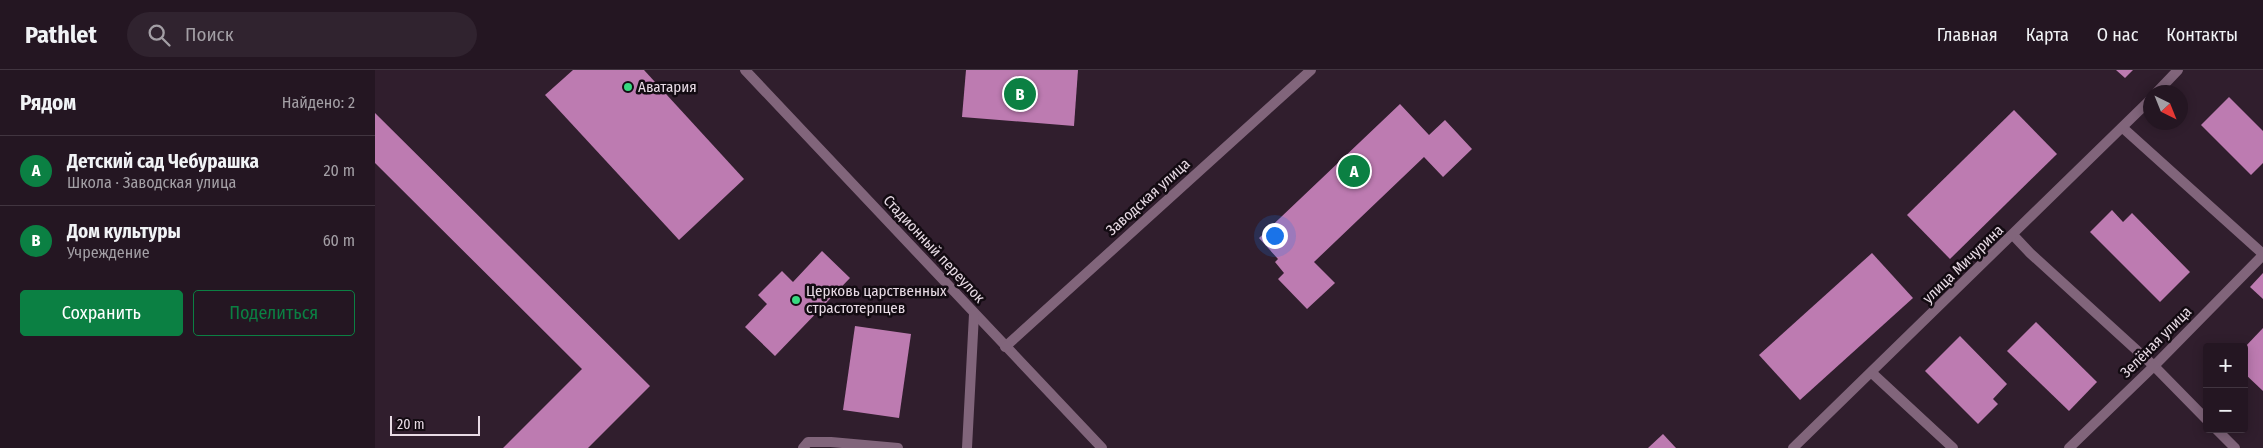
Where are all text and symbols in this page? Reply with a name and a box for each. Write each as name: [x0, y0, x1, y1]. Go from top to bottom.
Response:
search box: [127, 12, 477, 57]
text: Pathlet: [25, 21, 97, 49]
icon: search: [145, 21, 173, 49]
text: Поиск: [185, 23, 234, 46]
text: Главная: [1937, 24, 1998, 46]
text: Карта: [2026, 24, 2069, 46]
text: О нас: [2097, 24, 2138, 46]
text: Контакты: [2166, 24, 2238, 46]
pin: B: [1004, 75, 1036, 113]
place label: Аватария: [638, 78, 697, 96]
marker: Аватария: [622, 81, 634, 93]
north arrow: [2143, 85, 2188, 130]
text: Рядом: [20, 90, 76, 116]
text: Найдено: 2: [282, 93, 355, 112]
text: Детский сад Чебурашка: [67, 150, 259, 173]
pin: A: [1338, 152, 1370, 190]
street label: Заводская улица: [1102, 155, 1194, 239]
text: A: [32, 161, 40, 180]
text: 20 m: [324, 161, 355, 180]
text: Школа · Заводская улица: [67, 173, 236, 192]
street label: Стадионный переулок: [879, 191, 989, 307]
text: Дом культуры: [67, 220, 181, 243]
street label: улица Мичурина: [1919, 221, 2007, 307]
your location: [1262, 223, 1288, 249]
text: B: [32, 231, 40, 250]
text: 60 m: [323, 231, 355, 250]
text: Учреждение: [67, 243, 150, 262]
place label: Церковь царственных страстотерпцев: [806, 282, 947, 317]
button: Сохранить: [20, 290, 183, 336]
button: Поделиться: [193, 290, 355, 336]
marker: Церковь царственных страстотерпцев: [790, 294, 802, 306]
street label: Зелёная улица: [2117, 303, 2195, 381]
map controls: [2203, 343, 2248, 433]
button: +: [2203, 343, 2248, 388]
button: −: [2203, 388, 2248, 433]
scale bar: [390, 413, 480, 436]
text: 20 m: [397, 416, 425, 433]

